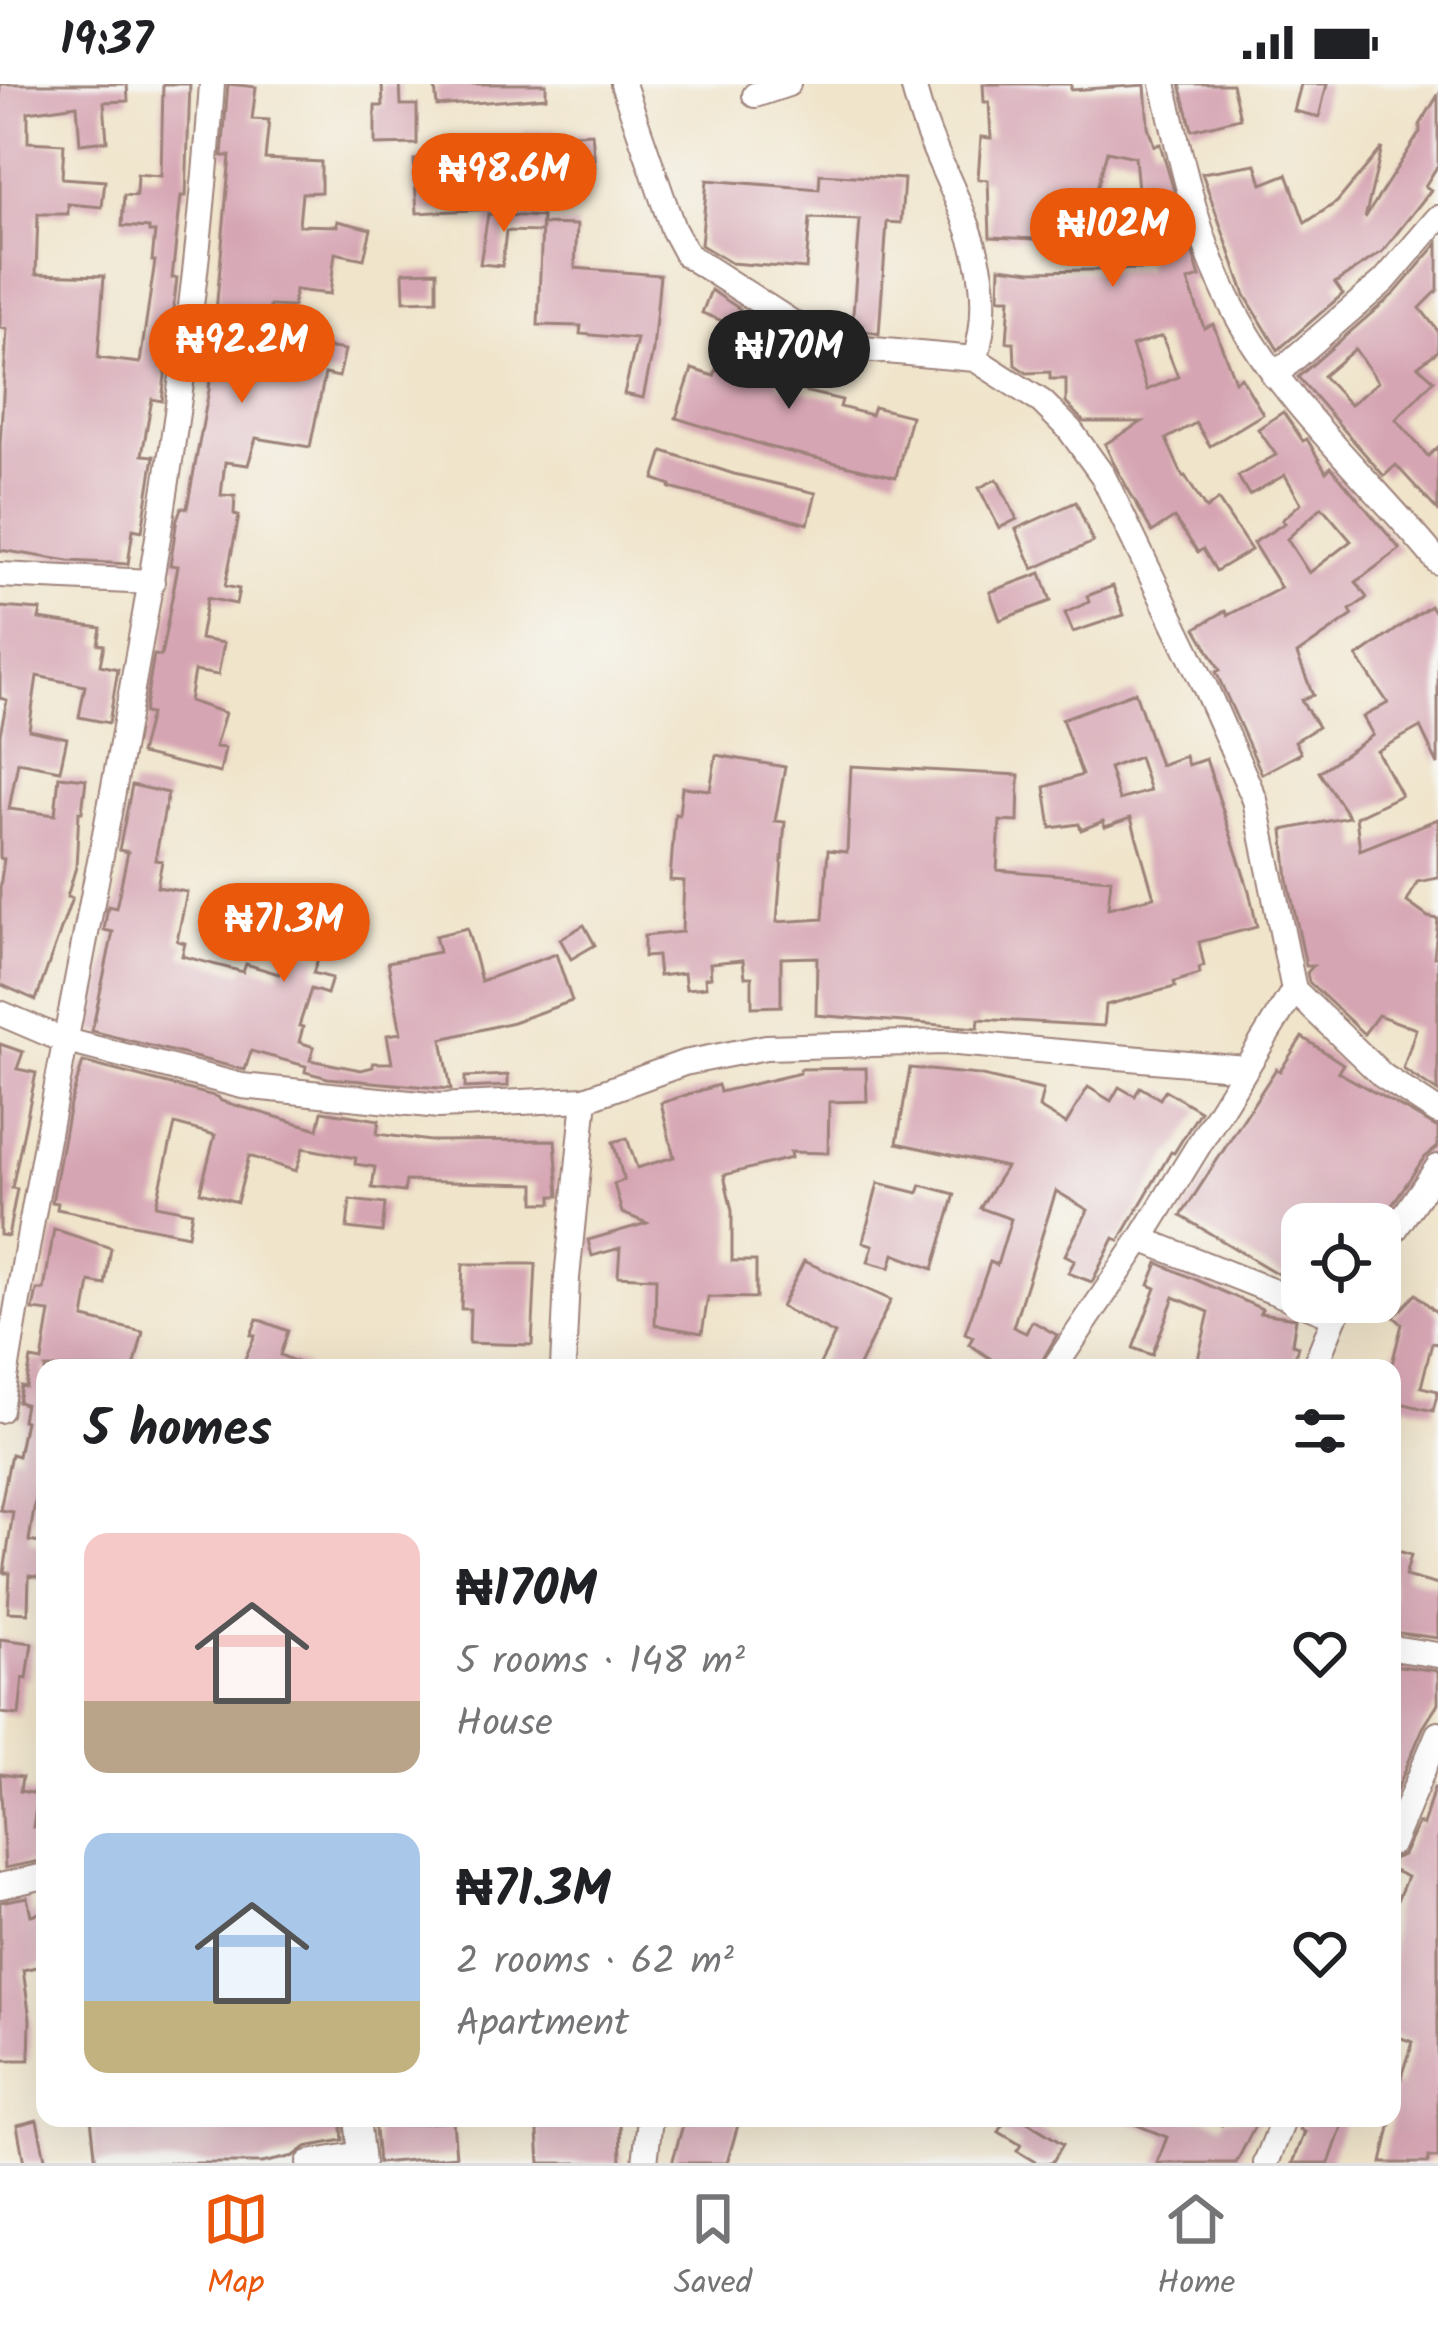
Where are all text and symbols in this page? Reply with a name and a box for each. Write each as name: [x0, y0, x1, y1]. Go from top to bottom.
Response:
text: 19:37: [60, 6, 153, 78]
pin: ₦98.6M: [406, 133, 602, 235]
text: ₦98.6M: [439, 141, 569, 203]
pin: ₦102M: [1029, 188, 1197, 290]
text: ₦102M: [1057, 196, 1169, 258]
pin: ₦92.2M: [144, 304, 340, 406]
pin: ₦170M: [705, 310, 873, 412]
text: ₦92.2M: [176, 312, 308, 374]
text: ₦170M: [735, 318, 843, 380]
pin: ₦71.3M: [186, 883, 382, 985]
text: ₦71.3M: [225, 891, 343, 953]
map controls: [1281, 1203, 1401, 1323]
button: locate: [1281, 1203, 1401, 1323]
text: 5 homes: [84, 1391, 272, 1472]
icon: filters: [1287, 1398, 1353, 1464]
text: ₦170M: [456, 1551, 597, 1632]
icon: home: [180, 1581, 324, 1725]
icon: heart: [1287, 1620, 1353, 1686]
text: 5 rooms · 148 m²: [456, 1632, 745, 1694]
text: House: [456, 1694, 553, 1756]
text: ₦71.3M: [456, 1851, 611, 1932]
icon: home: [180, 1881, 324, 2025]
icon: heart: [1287, 1920, 1353, 1986]
text: 2 rooms · 62 m²: [456, 1932, 734, 1994]
text: Apartment: [456, 1994, 629, 2056]
tab: Map: [203, 2186, 269, 2311]
tab: Saved: [674, 2186, 752, 2311]
tab: Home: [1157, 2186, 1235, 2311]

